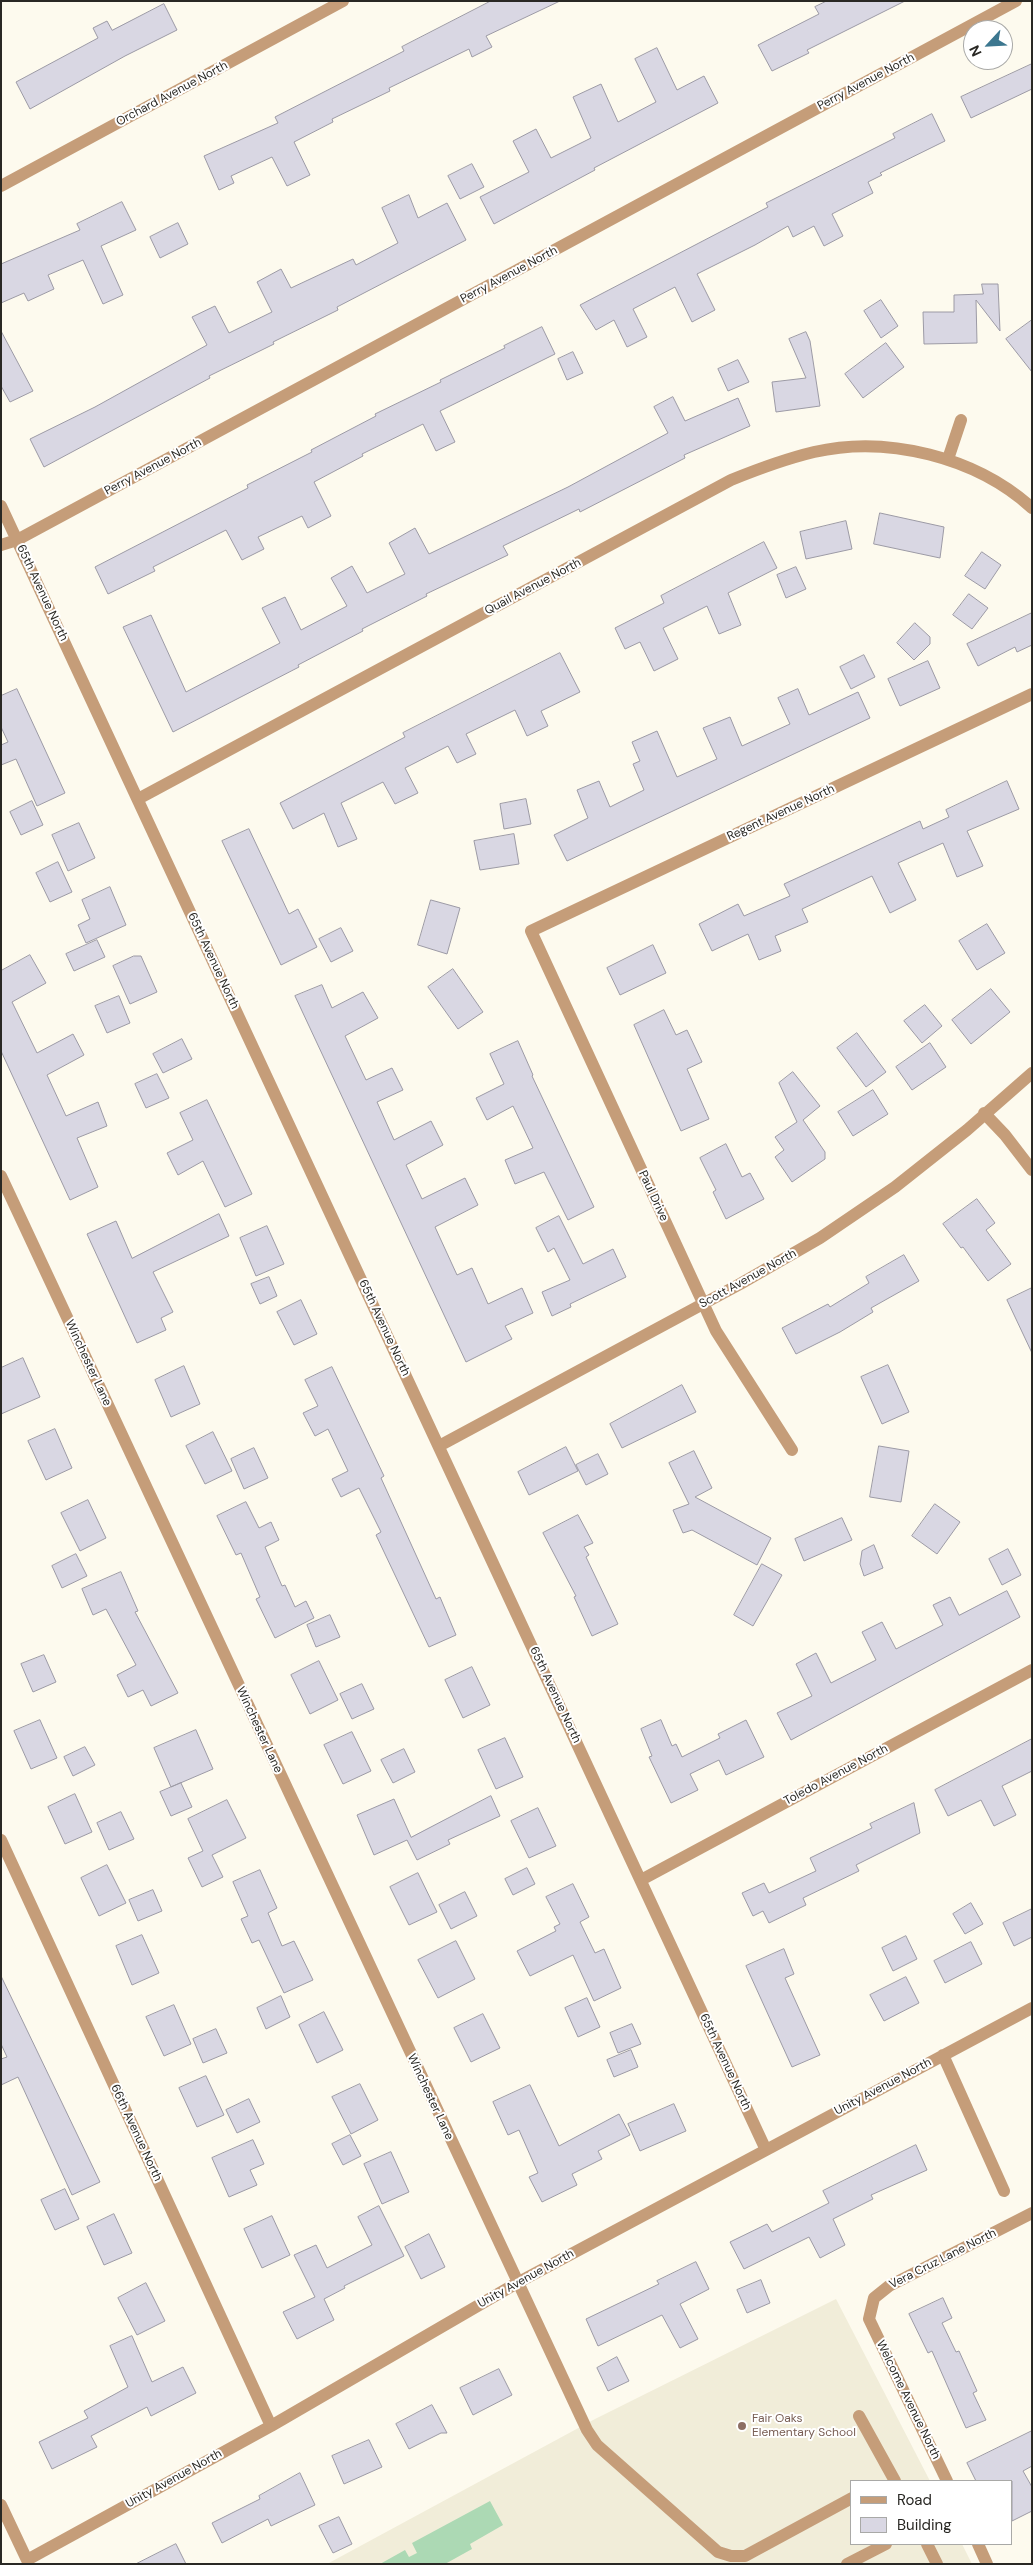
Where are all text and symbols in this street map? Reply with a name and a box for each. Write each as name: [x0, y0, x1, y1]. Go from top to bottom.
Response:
north arrow: [963, 20, 1013, 70]
text: N: [965, 42, 986, 59]
street label: Perry Avenue North: [815, 50, 917, 114]
street label: Orchard Avenue North: [114, 59, 230, 129]
street label: Perry Avenue North: [458, 243, 560, 307]
street label: Perry Avenue North: [102, 435, 204, 499]
street label: 65th Avenue North: [13, 542, 71, 644]
street label: Quail Avenue North: [482, 556, 584, 618]
street label: Regent Avenue North: [725, 782, 837, 844]
street label: 65th Avenue North: [184, 910, 242, 1012]
street label: Paul Drive: [635, 1168, 671, 1224]
street label: Scott Avenue North: [697, 1246, 799, 1312]
street label: 65th Avenue North: [355, 1277, 413, 1379]
street label: Winchester Lane: [62, 1318, 114, 1408]
street label: 65th Avenue North: [526, 1644, 584, 1746]
street label: Winchester Lane: [233, 1685, 285, 1775]
street label: Toledo Avenue North: [782, 1742, 890, 1808]
street label: 65th Avenue North: [696, 2011, 754, 2113]
street label: Winchester Lane: [404, 2052, 456, 2142]
street label: Unity Avenue North: [832, 2055, 934, 2119]
street label: 66th Avenue North: [107, 2082, 165, 2184]
street label: Vera Cruz Lane North: [887, 2226, 999, 2292]
street label: Unity Avenue North: [475, 2247, 577, 2311]
street label: Welcome Avenue North: [873, 2338, 943, 2462]
place label: Fair Oaks Elementary School: [752, 2412, 856, 2440]
marker: Fair Oaks Elementary School: [736, 2420, 748, 2432]
street label: Unity Avenue North: [123, 2447, 225, 2511]
legend: [850, 2480, 1013, 2545]
text: Road: [897, 2490, 932, 2510]
text: Building: [897, 2515, 952, 2535]

